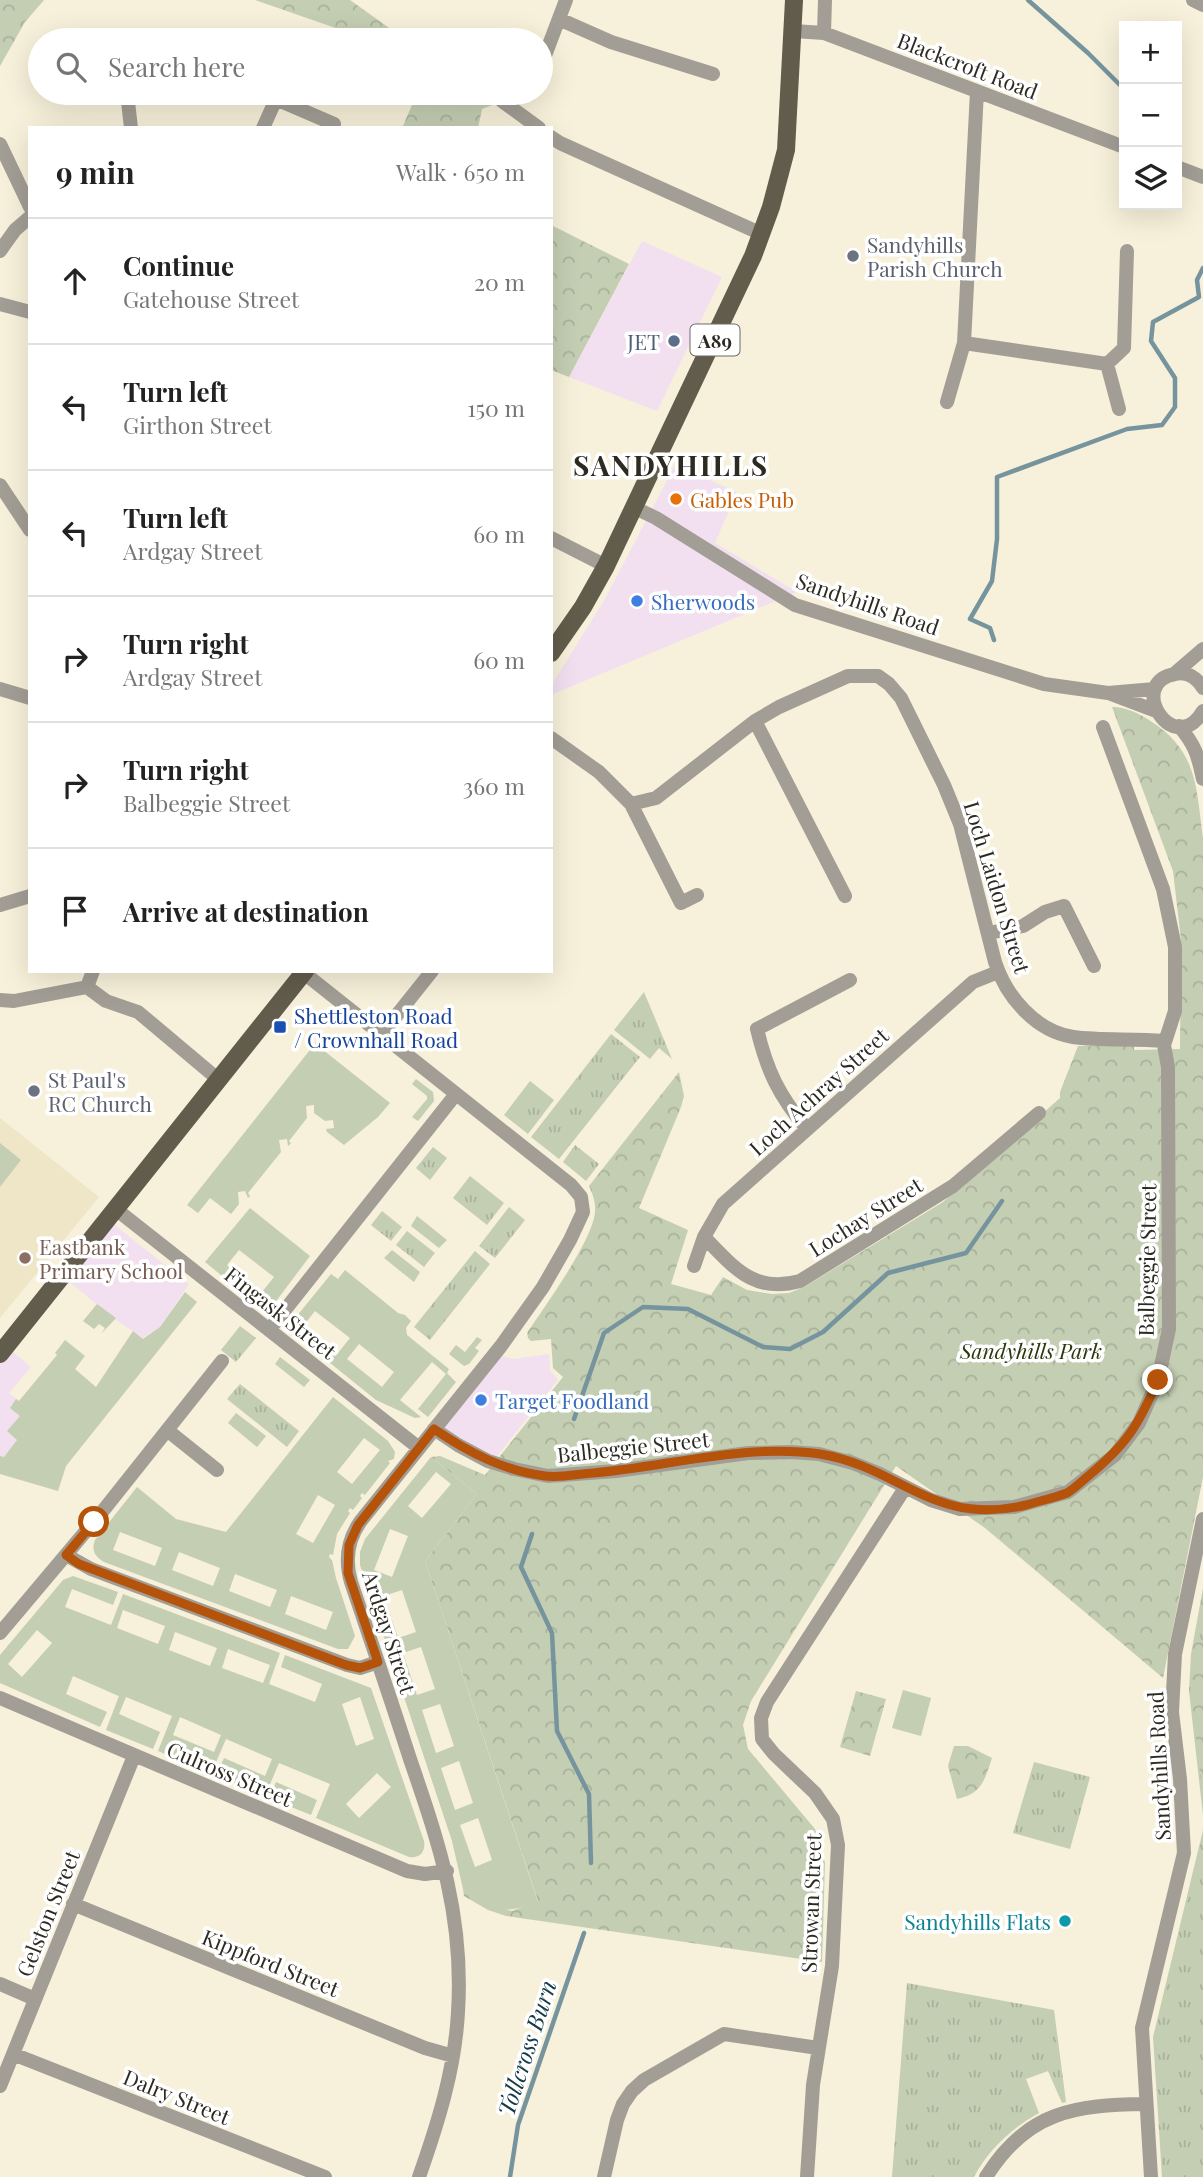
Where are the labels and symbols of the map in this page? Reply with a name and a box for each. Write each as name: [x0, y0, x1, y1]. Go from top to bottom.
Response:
street label: Blackcroft Road: [894, 25, 1042, 105]
place label: Sandyhills Parish Church: [867, 230, 1003, 282]
marker: Sandyhills Parish Church: [845, 248, 861, 264]
road number: A89: [690, 324, 740, 356]
place label: JET: [626, 327, 660, 355]
marker: JET: [666, 333, 682, 349]
district label: SANDYHILLS: [573, 446, 769, 483]
place label: Gables Pub: [690, 485, 794, 513]
marker: Gables Pub: [668, 491, 684, 507]
street label: Sandyhills Road: [793, 565, 943, 641]
place label: Sherwoods: [651, 587, 755, 615]
marker: Sherwoods: [629, 593, 645, 609]
street label: Loch Laidon Street: [959, 798, 1038, 977]
place label: Shettleston Road / Crownhall Road: [294, 1001, 458, 1053]
marker: Shettleston Road / Crownhall Road: [272, 1019, 288, 1035]
street label: Loch Achray Street: [742, 1021, 894, 1161]
place label: St Paul's RC Church: [48, 1065, 152, 1117]
marker: St Paul's RC Church: [26, 1083, 42, 1099]
street label: Lochay Street: [803, 1170, 927, 1262]
street label: Balbeggie Street: [1131, 1183, 1161, 1337]
place label: Eastbank Primary School: [39, 1232, 183, 1284]
marker: Eastbank Primary School: [17, 1250, 33, 1266]
street label: Fingask Street: [220, 1260, 343, 1365]
park label: Sandyhills Park: [959, 1336, 1102, 1364]
route end: [1142, 1364, 1173, 1395]
place label: Target Foodland: [495, 1386, 649, 1414]
marker: Target Foodland: [473, 1392, 489, 1408]
street label: Balbeggie Street: [556, 1424, 711, 1468]
route start: [78, 1506, 109, 1537]
street label: Ardgay Street: [357, 1566, 423, 1697]
street label: Sandyhills Road: [1140, 1691, 1176, 1841]
street label: Culross Street: [163, 1734, 297, 1812]
street label: Strowan Street: [794, 1832, 826, 1973]
street label: Gelston Street: [9, 1845, 85, 1980]
place label: Sandyhills Flats: [904, 1907, 1051, 1935]
marker: Sandyhills Flats: [1057, 1913, 1073, 1929]
street label: Kippford Street: [198, 1922, 344, 2002]
water label: Tollcross Burn: [489, 1976, 563, 2120]
street label: Dalry Street: [120, 2062, 235, 2130]

